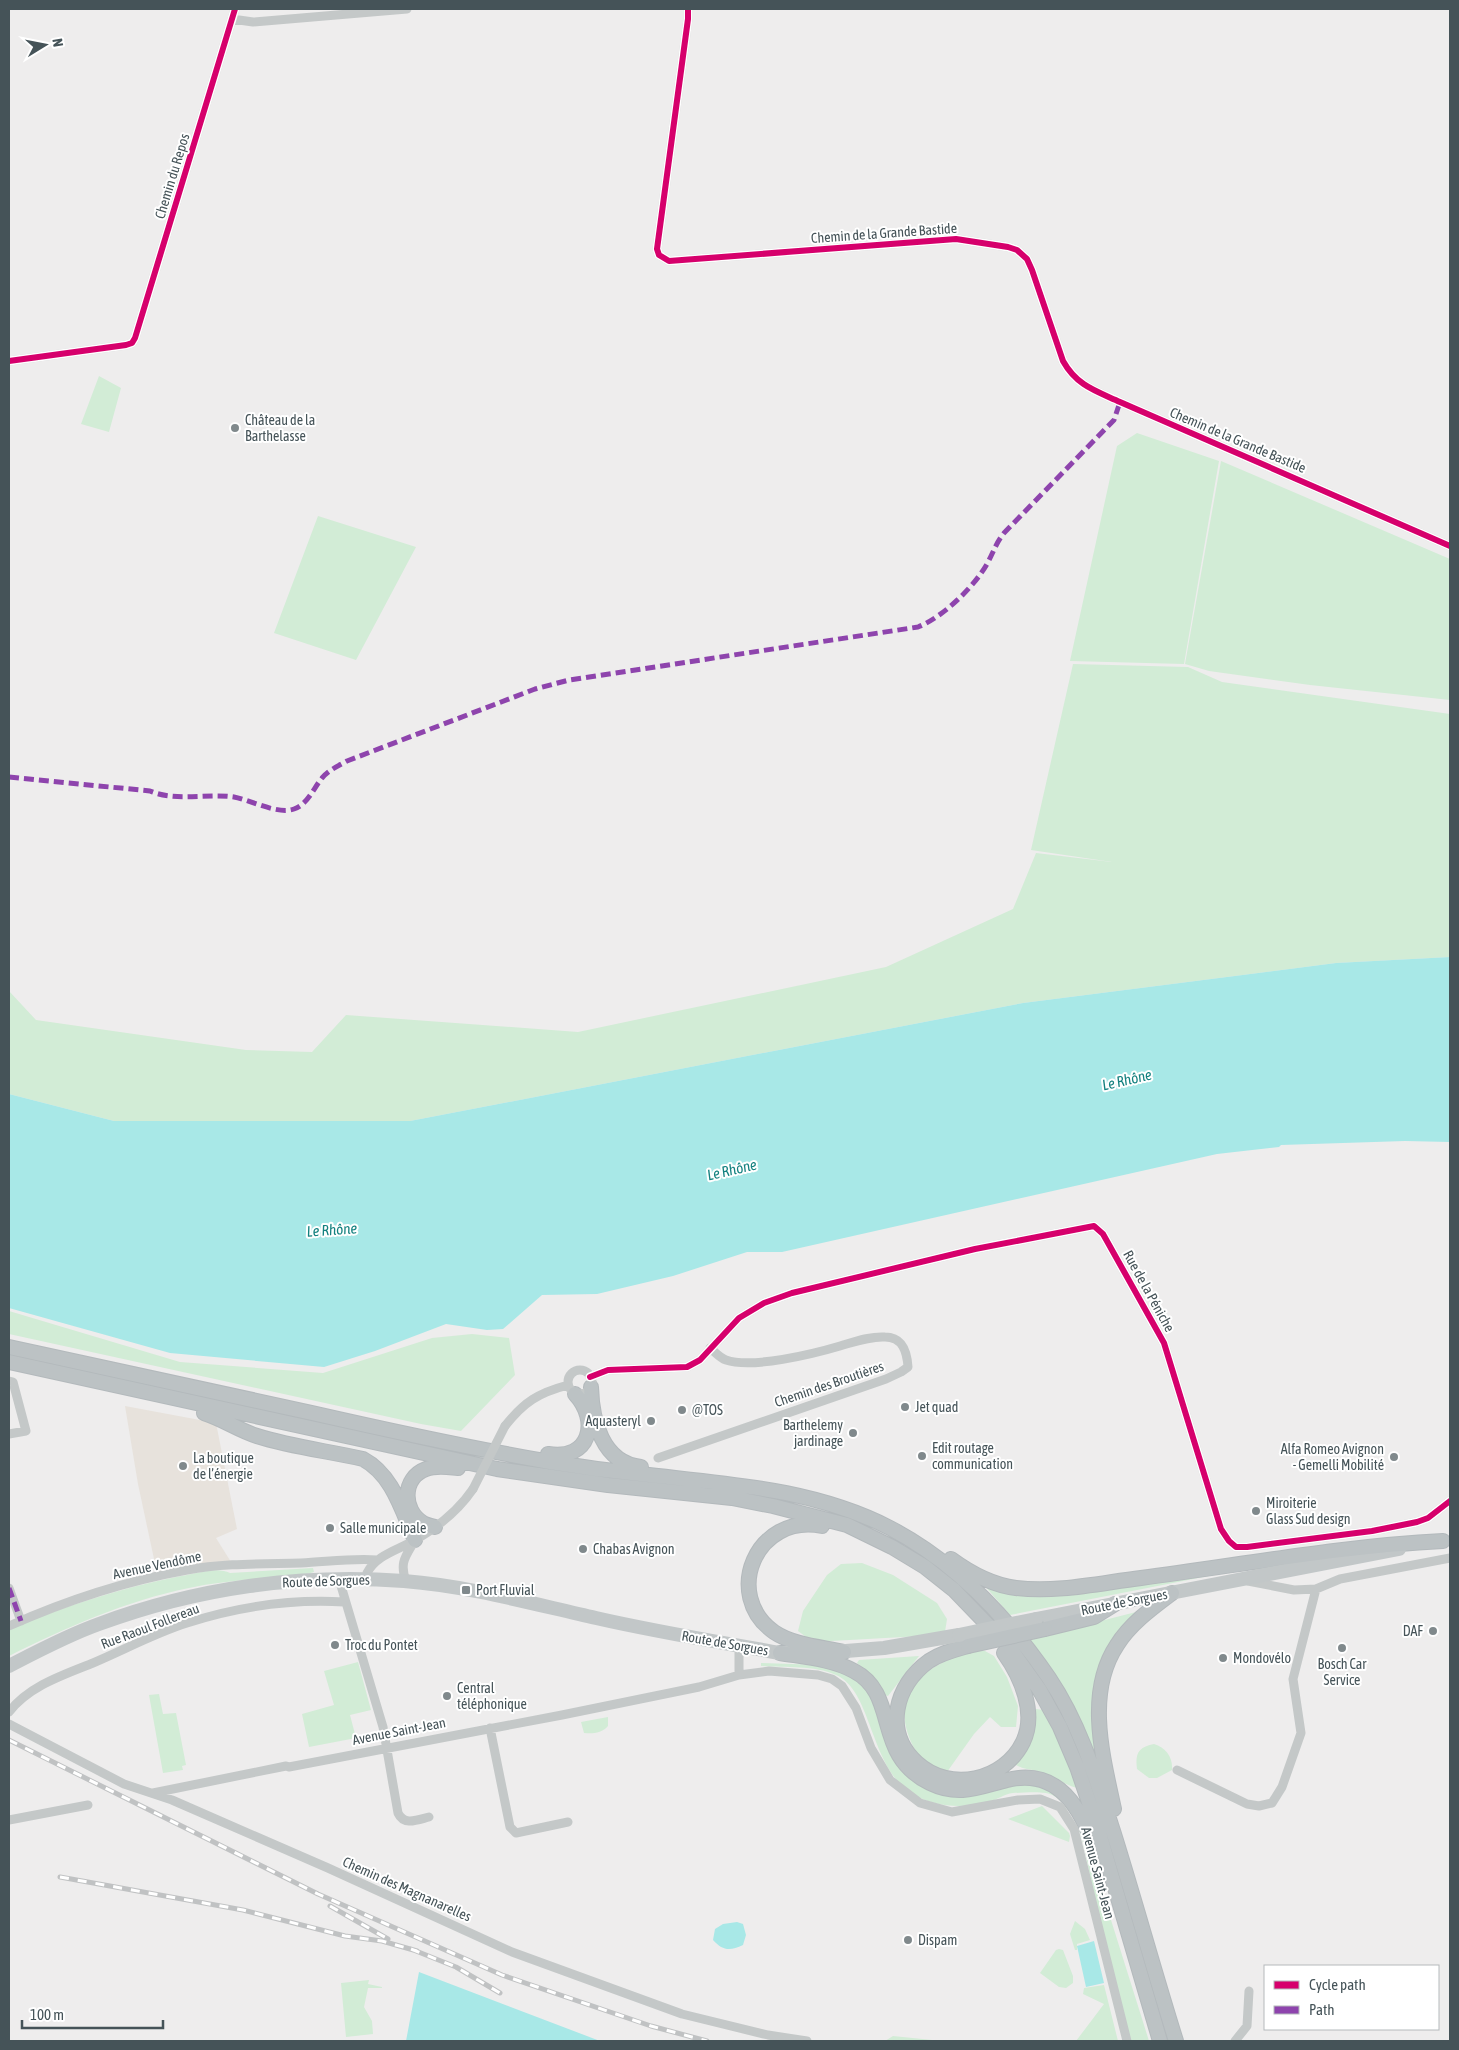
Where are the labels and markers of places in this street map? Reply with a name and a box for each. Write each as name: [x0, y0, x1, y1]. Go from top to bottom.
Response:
place label: Château de la Barthelasse: [245, 412, 315, 444]
marker: Château de la Barthelasse: [229, 422, 241, 434]
place label: Jet quad: [915, 1399, 958, 1415]
marker: Jet quad: [899, 1401, 911, 1413]
place label: @TOS: [692, 1402, 723, 1418]
marker: @TOS: [676, 1404, 688, 1416]
place label: Aquasteryl: [585, 1413, 641, 1429]
marker: Aquasteryl: [645, 1415, 657, 1427]
place label: Barthelemy jardinage: [783, 1417, 843, 1449]
marker: Barthelemy jardinage: [847, 1427, 859, 1439]
place label: Edit routage communication: [932, 1440, 1013, 1472]
place label: Alfa Romeo Avignon - Gemelli Mobilité: [1281, 1441, 1384, 1473]
place label: La boutique de l’énergie: [193, 1450, 254, 1482]
marker: Edit routage communication: [916, 1450, 928, 1462]
marker: Alfa Romeo Avignon - Gemelli Mobilité: [1388, 1451, 1400, 1463]
marker: La boutique de l’énergie: [177, 1460, 189, 1472]
place label: Miroiterie Glass Sud design: [1266, 1495, 1351, 1527]
marker: Miroiterie Glass Sud design: [1250, 1505, 1262, 1517]
place label: Salle municipale: [340, 1520, 426, 1536]
marker: Salle municipale: [324, 1522, 336, 1534]
place label: Chabas Avignon: [593, 1541, 675, 1557]
marker: Chabas Avignon: [577, 1543, 589, 1555]
place label: Port Fluvial: [476, 1582, 535, 1598]
marker: Port Fluvial: [460, 1584, 472, 1596]
place label: DAF: [1403, 1623, 1423, 1639]
marker: DAF: [1427, 1625, 1439, 1637]
place label: Troc du Pontet: [345, 1637, 418, 1653]
marker: Troc du Pontet: [329, 1639, 341, 1651]
marker: Bosch Car Service: [1336, 1642, 1348, 1654]
place label: Mondovélo: [1233, 1650, 1291, 1666]
marker: Mondovélo: [1217, 1652, 1229, 1664]
place label: Bosch Car Service: [1318, 1656, 1367, 1688]
place label: Central téléphonique: [457, 1680, 527, 1712]
marker: Central téléphonique: [441, 1690, 453, 1702]
place label: Dispam: [918, 1932, 957, 1948]
marker: Dispam: [902, 1934, 914, 1946]

